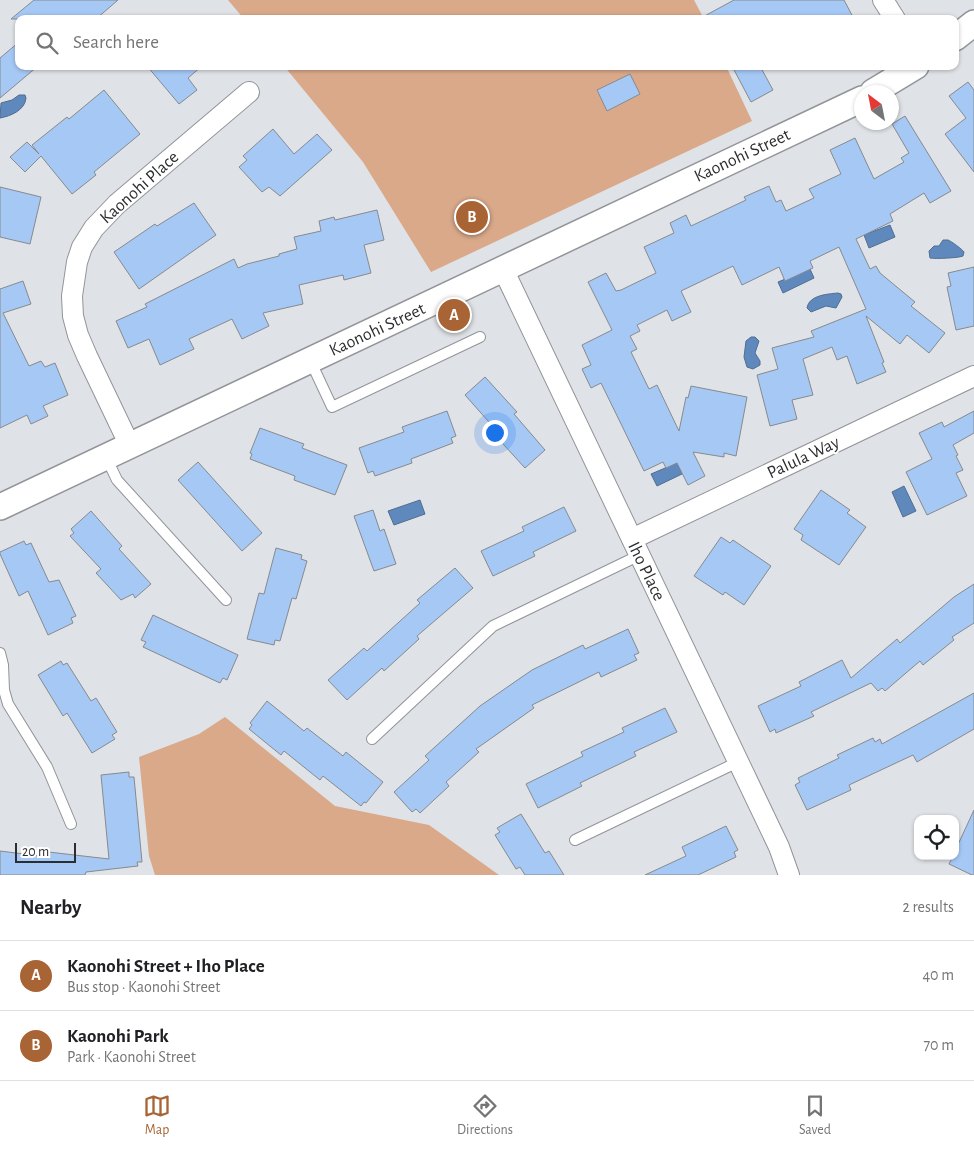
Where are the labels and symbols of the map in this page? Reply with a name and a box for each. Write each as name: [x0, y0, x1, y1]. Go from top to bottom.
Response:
north arrow: [854, 85, 899, 130]
street label: Kaonohi Street: [692, 126, 793, 186]
street label: Kaonohi Place: [97, 148, 182, 227]
pin: B: [456, 198, 488, 236]
pin: A: [438, 296, 470, 334]
street label: Kaonohi Street: [327, 300, 428, 360]
your location: [482, 420, 508, 446]
street label: Palula Way: [765, 433, 843, 482]
street label: Iho Place: [624, 539, 668, 604]
scale bar: [15, 840, 76, 863]

